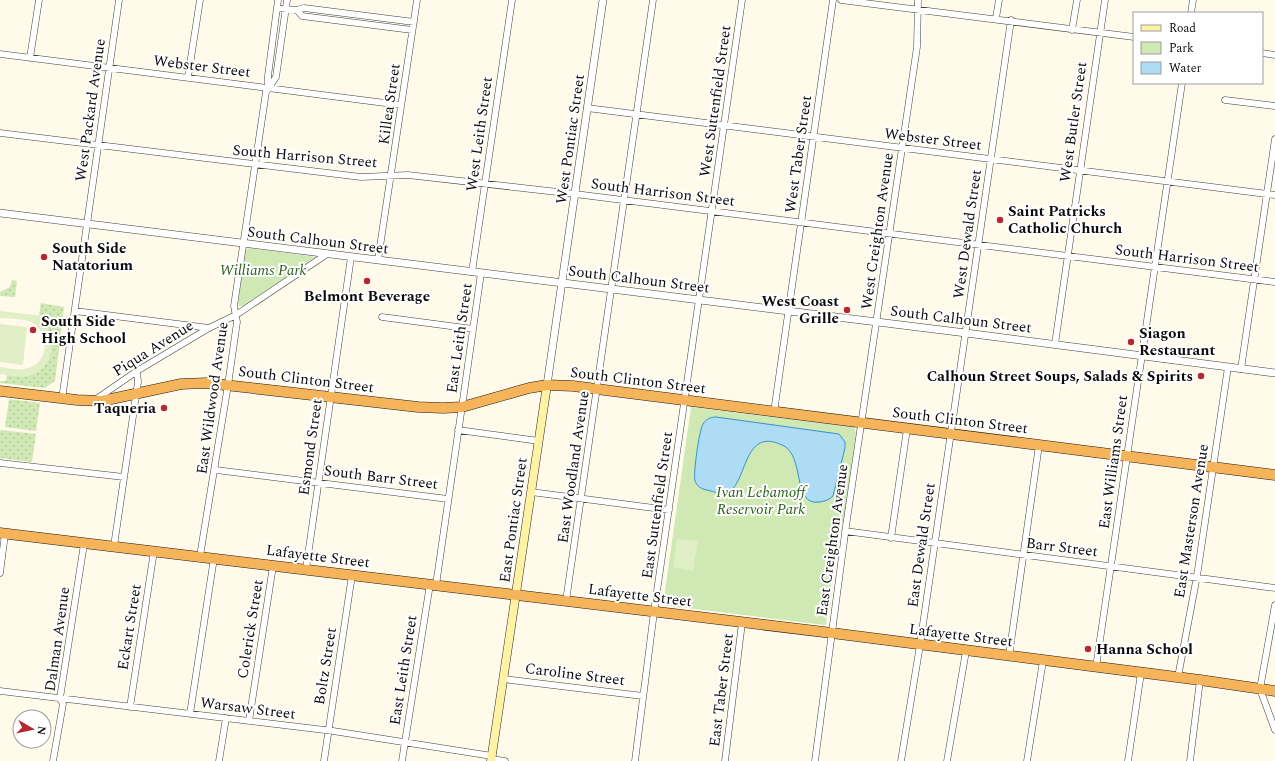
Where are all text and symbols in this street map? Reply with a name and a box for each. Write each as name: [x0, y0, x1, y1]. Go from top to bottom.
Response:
legend: [1133, 12, 1263, 84]
text: Road: [1169, 19, 1196, 38]
street label: West Suttenfield Street: [693, 24, 738, 178]
street label: West Packard Avenue: [69, 37, 112, 183]
text: Park: [1169, 39, 1194, 58]
street label: Webster Street: [152, 49, 252, 84]
text: Water: [1169, 59, 1201, 78]
street label: West Butler Street: [1054, 60, 1093, 184]
street label: Killea Street: [372, 62, 407, 146]
street label: West Pontiac Street: [550, 73, 591, 205]
street label: West Leith Street: [460, 75, 499, 193]
street label: West Taber Street: [779, 94, 818, 214]
street label: Webster Street: [883, 122, 983, 157]
street label: South Harrison Street: [232, 139, 378, 174]
street label: West Creighton Avenue: [855, 151, 900, 311]
street label: West Dewald Street: [947, 168, 988, 300]
street label: South Harrison Street: [590, 172, 736, 213]
place label: Saint Patricks Catholic Church: [1008, 200, 1122, 240]
marker: Saint Patricks Catholic Church: [995, 215, 1005, 225]
street label: South Calhoun Street: [246, 220, 390, 261]
place label: South Side Natatorium: [52, 237, 134, 277]
street label: South Harrison Street: [1114, 238, 1260, 279]
marker: South Side Natatorium: [39, 252, 49, 262]
park label: Williams Park: [219, 259, 307, 282]
street label: South Calhoun Street: [567, 259, 711, 300]
marker: Belmont Beverage: [362, 276, 372, 286]
street label: East Leith Street: [440, 281, 479, 395]
place label: Belmont Beverage: [304, 285, 430, 308]
place label: West Coast Grille: [761, 290, 839, 330]
street label: South Calhoun Street: [889, 299, 1033, 340]
marker: West Coast Grille: [842, 305, 852, 315]
place label: South Side High School: [41, 310, 126, 350]
street label: Piqua Avenue: [108, 314, 198, 382]
street label: East Wildwood Avenue: [190, 320, 235, 476]
place label: Siagon Restaurant: [1139, 322, 1216, 362]
marker: South Side High School: [28, 325, 38, 335]
marker: Siagon Restaurant: [1126, 337, 1136, 347]
street label: South Clinton Street: [237, 360, 375, 399]
street label: South Clinton Street: [569, 361, 707, 400]
place label: Calhoun Street Soups, Salads & Spirits: [927, 365, 1193, 388]
marker: Calhoun Street Soups, Salads & Spirits: [1196, 371, 1206, 381]
street label: East Woodland Avenue: [551, 389, 596, 545]
street label: East Williams Street: [1093, 394, 1134, 531]
place label: Taqueria: [94, 397, 156, 420]
street label: Esmond Street: [292, 397, 329, 497]
street label: South Clinton Street: [891, 401, 1029, 440]
marker: Taqueria: [159, 403, 169, 413]
street label: East Suttenfield Street: [636, 430, 679, 580]
street label: East Masterson Avenue: [1168, 442, 1215, 600]
street label: East Pontiac Street: [493, 456, 534, 584]
street label: South Barr Street: [323, 459, 439, 496]
street label: East Creighton Avenue: [810, 462, 855, 618]
park label: Ivan Lebamoff Reservoir Park: [716, 481, 808, 521]
street label: East Dewald Street: [901, 481, 942, 609]
street label: Barr Street: [1025, 532, 1099, 563]
street label: Lafayette Street: [265, 539, 371, 574]
street label: Colerick Street: [231, 578, 270, 680]
street label: Lafayette Street: [587, 578, 693, 613]
street label: Eckart Street: [111, 582, 148, 672]
street label: Dalman Avenue: [39, 585, 76, 693]
street label: East Leith Street: [383, 613, 424, 727]
street label: Lafayette Street: [908, 618, 1014, 653]
street label: Boltz Street: [308, 626, 343, 706]
street label: East Taber Street: [703, 632, 740, 748]
place label: Hanna School: [1096, 638, 1193, 661]
marker: Hanna School: [1083, 644, 1093, 654]
street label: Caroline Street: [524, 657, 626, 692]
street label: Warsaw Street: [199, 691, 297, 726]
north arrow: [12, 709, 52, 749]
text: N: [32, 725, 50, 736]

